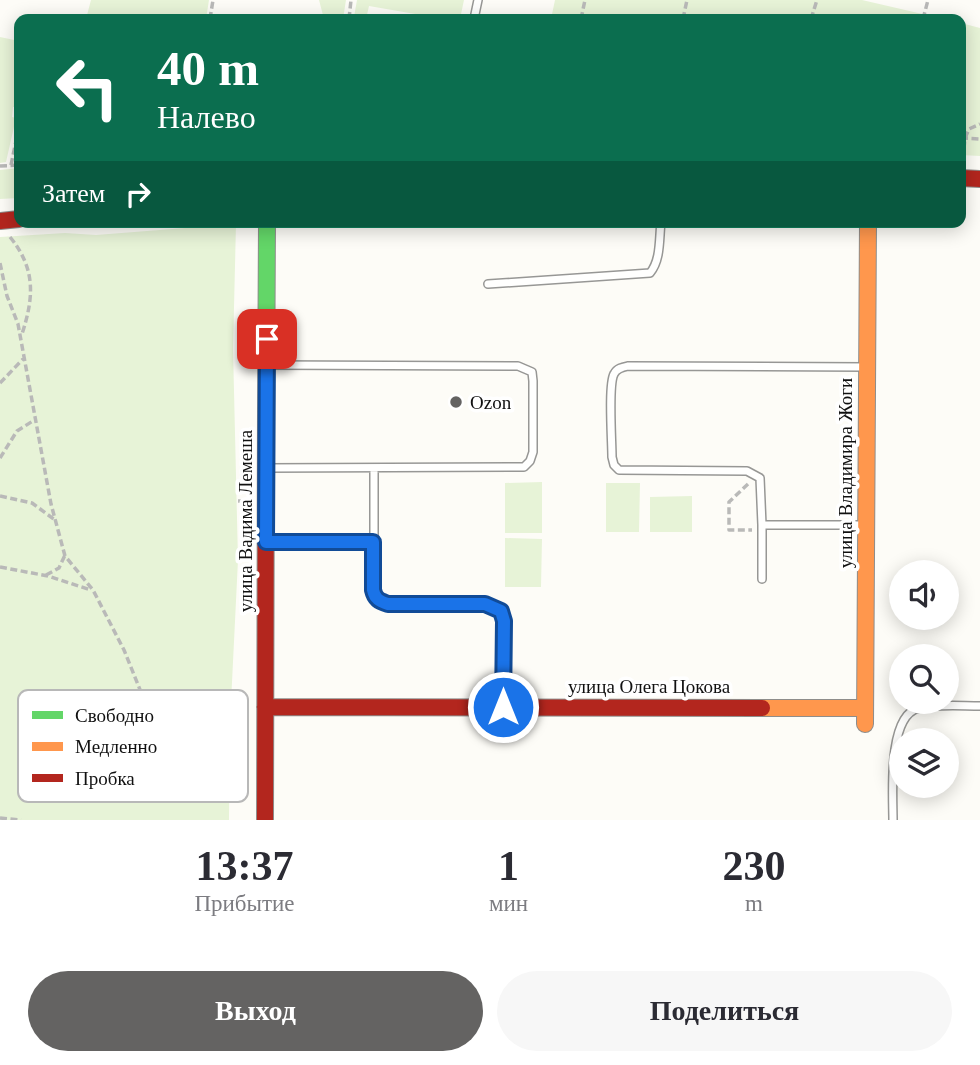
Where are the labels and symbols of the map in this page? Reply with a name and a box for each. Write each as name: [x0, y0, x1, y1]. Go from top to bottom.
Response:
pin: [237, 309, 297, 369]
street label: улица Владимира Жоги: [835, 378, 856, 568]
place label: Ozon: [470, 392, 512, 413]
marker: Ozon: [448, 394, 464, 410]
street label: улица Вадима Лемеша: [235, 429, 256, 612]
position arrow: [466, 670, 540, 744]
street label: улица Олега Цокова: [568, 676, 731, 697]
legend: [18, 690, 248, 802]
text: Свободно: [75, 705, 154, 726]
text: Медленно: [75, 736, 157, 757]
text: Пробка: [75, 768, 135, 789]

